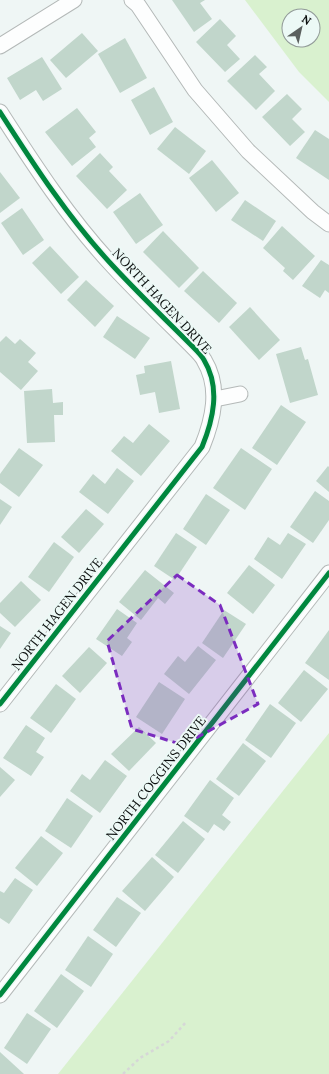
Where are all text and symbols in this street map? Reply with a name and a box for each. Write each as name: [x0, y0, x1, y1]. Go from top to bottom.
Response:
north arrow: [281, 8, 321, 48]
text: N: [299, 12, 314, 28]
street label: NORTH HAGEN DRIVE: [109, 245, 215, 357]
street label: NORTH HAGEN DRIVE: [8, 554, 106, 674]
street label: NORTH COGGINS DRIVE: [102, 713, 210, 843]

